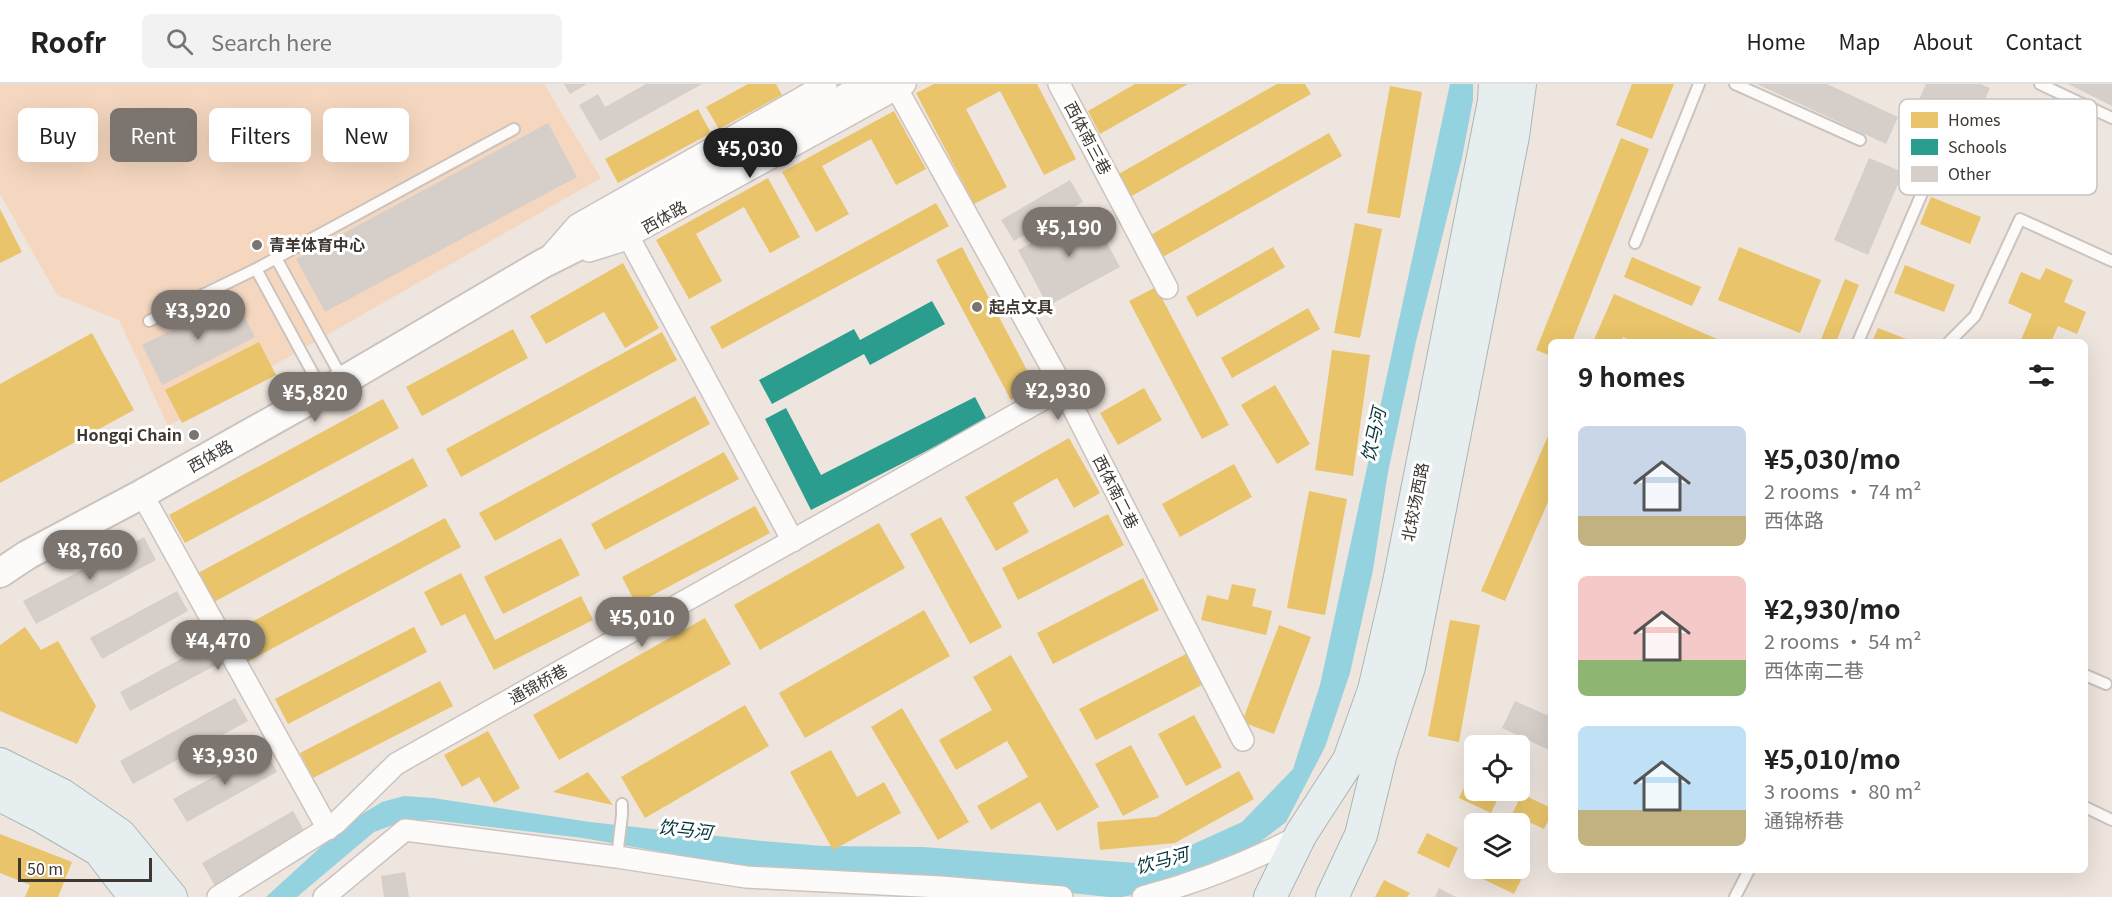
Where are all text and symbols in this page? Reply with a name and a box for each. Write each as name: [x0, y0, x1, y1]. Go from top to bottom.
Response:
search box: [142, 14, 562, 68]
text: Roofr: [30, 21, 106, 61]
icon: search: [163, 25, 196, 58]
text: Search here: [211, 25, 332, 57]
text: Home: [1746, 26, 1806, 56]
text: Map: [1839, 26, 1880, 56]
text: About: [1913, 26, 1973, 56]
text: Contact: [2006, 26, 2082, 56]
street label: 西体南三巷: [1060, 97, 1118, 178]
legend: [1899, 99, 2097, 195]
text: Homes: [1948, 107, 2001, 131]
chip: Buy: [18, 108, 98, 162]
chip: Rent: [110, 108, 197, 162]
chip: Filters: [209, 108, 311, 162]
chip: New: [323, 108, 409, 162]
pin: ¥5,030: [701, 128, 799, 179]
text: ¥5,030: [717, 133, 783, 162]
text: Schools: [1948, 134, 2007, 158]
text: Other: [1948, 161, 1991, 185]
street label: 西体路: [637, 194, 690, 238]
pin: ¥5,190: [1020, 207, 1118, 258]
text: ¥5,190: [1036, 212, 1102, 241]
place label: 青羊体育中心: [269, 232, 365, 256]
marker: 青羊体育中心: [250, 238, 264, 252]
pin: ¥3,920: [149, 290, 247, 341]
place label: 起点文具: [989, 294, 1053, 318]
text: ¥3,920: [165, 295, 231, 324]
marker: 起点文具: [970, 300, 984, 314]
text: 9 homes: [1578, 357, 1685, 394]
icon: filters: [2025, 359, 2058, 392]
pin: ¥2,930: [1009, 370, 1107, 421]
pin: ¥5,820: [266, 372, 364, 423]
text: ¥2,930: [1025, 375, 1091, 404]
text: ¥5,820: [282, 377, 348, 406]
water label: 饮马河: [1353, 402, 1391, 464]
place label: Hongqi Chain: [76, 422, 182, 446]
marker: Hongqi Chain: [187, 428, 201, 442]
street label: 西体路: [183, 433, 236, 477]
text: ¥5,030/mo: [1764, 439, 1901, 476]
street label: 西体南二巷: [1088, 450, 1146, 533]
icon: home: [1626, 450, 1698, 522]
street label: 北较场西路: [1395, 460, 1433, 543]
text: 2 rooms · 74 m²: [1764, 476, 1922, 505]
text: 西体路: [1764, 505, 1824, 534]
pin: ¥8,760: [41, 530, 139, 581]
text: ¥8,760: [57, 535, 123, 564]
text: ¥2,930/mo: [1764, 589, 1901, 626]
pin: ¥5,010: [593, 597, 691, 648]
icon: home: [1626, 600, 1698, 672]
text: ¥5,010: [609, 602, 675, 631]
pin: ¥4,470: [169, 620, 267, 671]
text: ¥4,470: [185, 625, 251, 654]
text: 2 rooms · 54 m²: [1764, 626, 1922, 655]
text: 西体南二巷: [1764, 655, 1864, 684]
street label: 通锦桥巷: [504, 657, 571, 709]
pin: ¥3,930: [176, 735, 274, 786]
map controls: [1464, 735, 1530, 879]
button: locate: [1464, 735, 1530, 801]
text: ¥5,010/mo: [1764, 739, 1901, 776]
text: ¥3,930: [192, 740, 258, 769]
icon: home: [1626, 750, 1698, 822]
text: 3 rooms · 80 m²: [1764, 776, 1922, 805]
text: 通锦桥巷: [1764, 805, 1844, 834]
water label: 饮马河: [657, 812, 717, 845]
button: layers: [1464, 813, 1530, 879]
water label: 饮马河: [1132, 839, 1194, 879]
scale bar: [18, 855, 152, 882]
text: 50 m: [27, 856, 63, 880]

